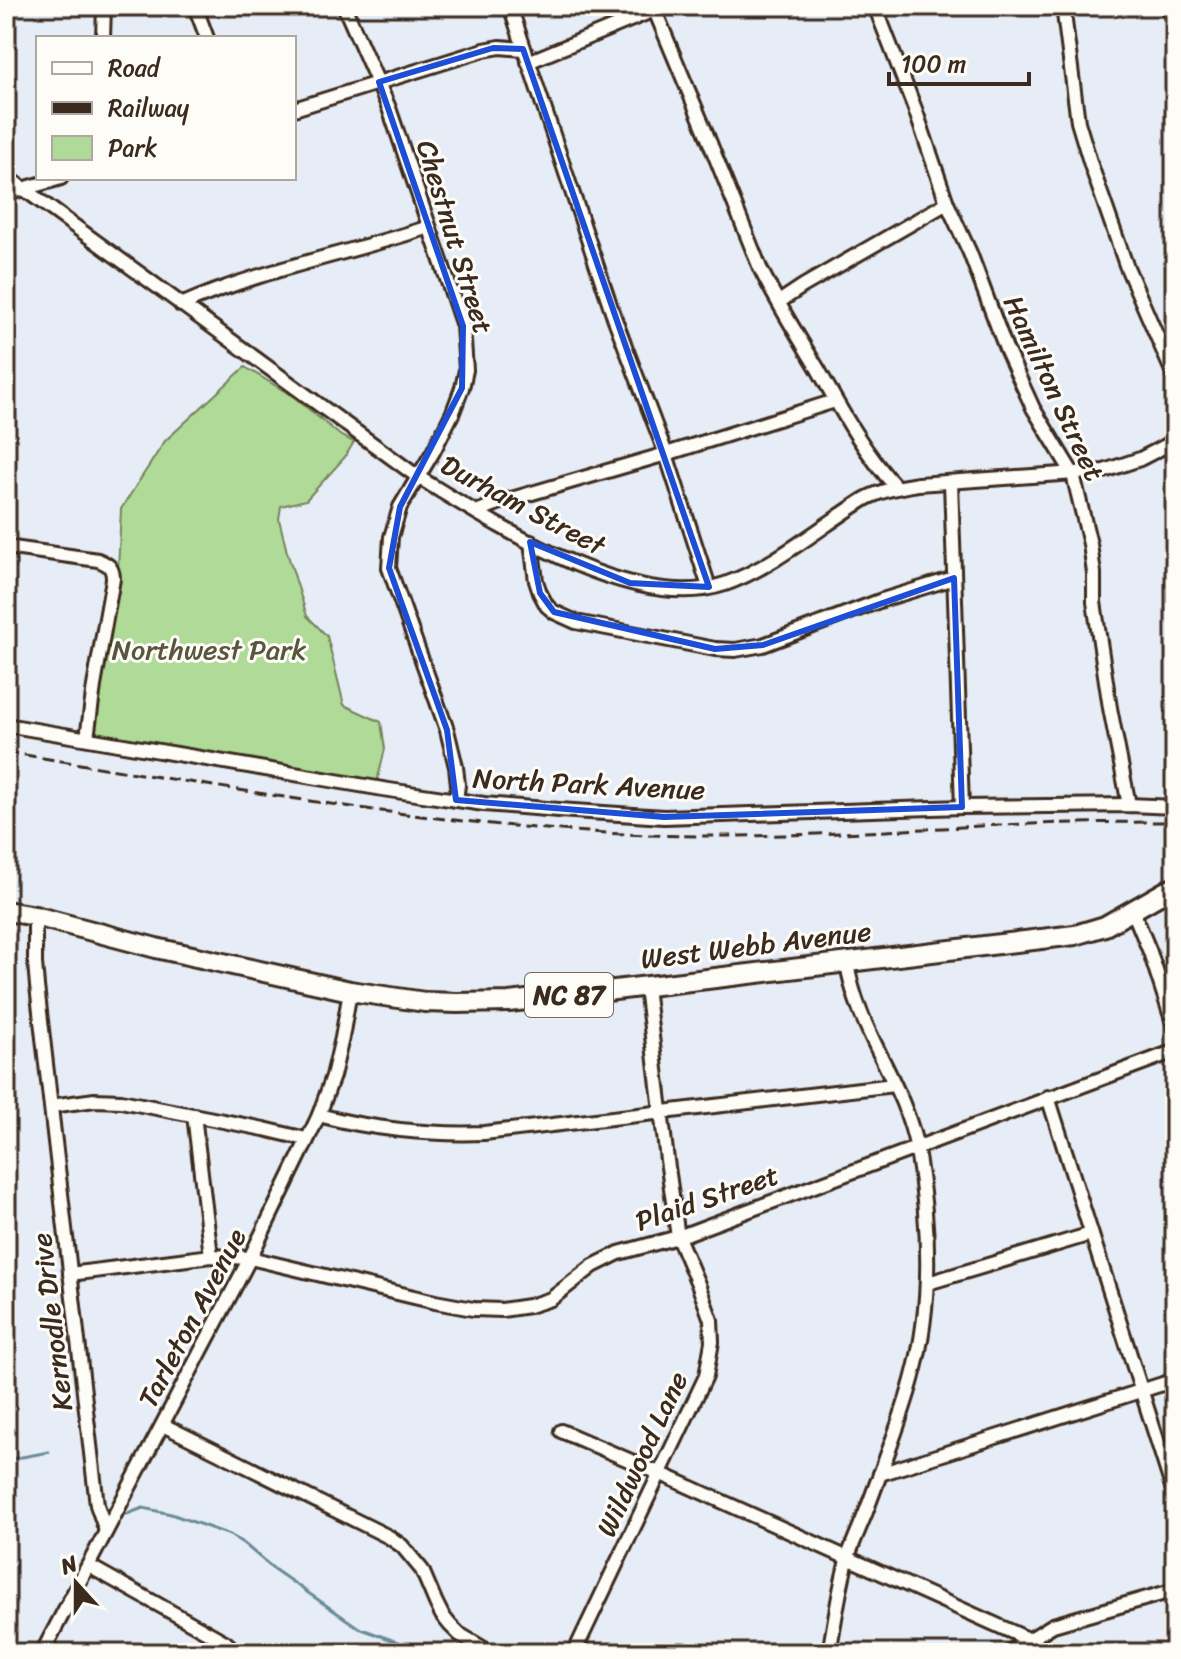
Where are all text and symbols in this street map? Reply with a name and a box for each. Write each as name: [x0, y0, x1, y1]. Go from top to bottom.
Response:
legend: [36, 36, 296, 180]
scale bar: [889, 36, 1029, 86]
text: 100 m: [901, 43, 966, 85]
text: Road: [108, 47, 162, 89]
text: Railway: [108, 87, 190, 129]
text: Park: [108, 127, 157, 169]
street label: Chestnut Street: [402, 134, 508, 340]
street label: Hamilton Street: [989, 287, 1119, 489]
street label: Durham Street: [431, 441, 616, 570]
park label: Northwest Park: [112, 625, 306, 674]
street label: North Park Avenue: [471, 753, 707, 815]
street label: West Webb Avenue: [638, 907, 874, 983]
road number: NC 87: [525, 973, 613, 1017]
street label: Plaid Street: [628, 1151, 786, 1245]
street label: Tarleton Avenue: [124, 1219, 260, 1417]
street label: Kernodle Drive: [17, 1230, 87, 1414]
street label: Wildwood Lane: [582, 1363, 702, 1545]
north arrow: [36, 1543, 116, 1623]
text: N: [54, 1544, 84, 1586]

